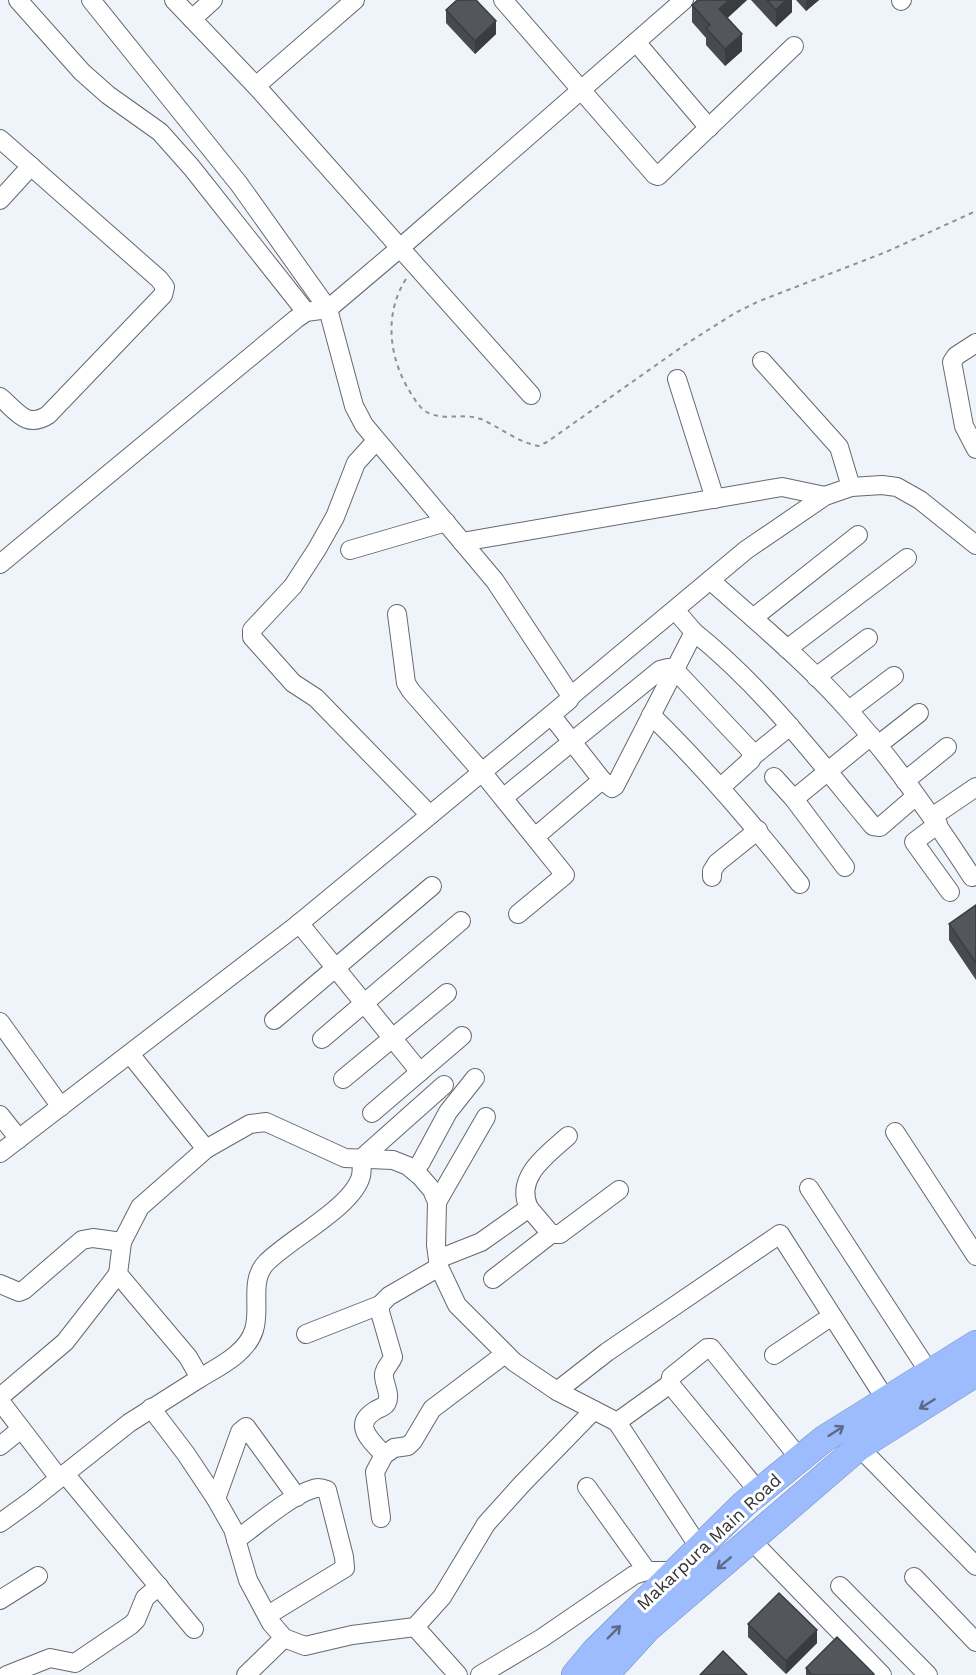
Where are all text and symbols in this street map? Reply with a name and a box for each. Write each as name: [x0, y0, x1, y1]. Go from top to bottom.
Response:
one-way arrow: [918, 1397, 935, 1410]
one-way arrow: [827, 1425, 844, 1437]
street label: Makarpura Main Road: [632, 1469, 785, 1614]
one-way arrow: [717, 1556, 732, 1570]
one-way arrow: [606, 1624, 621, 1639]

